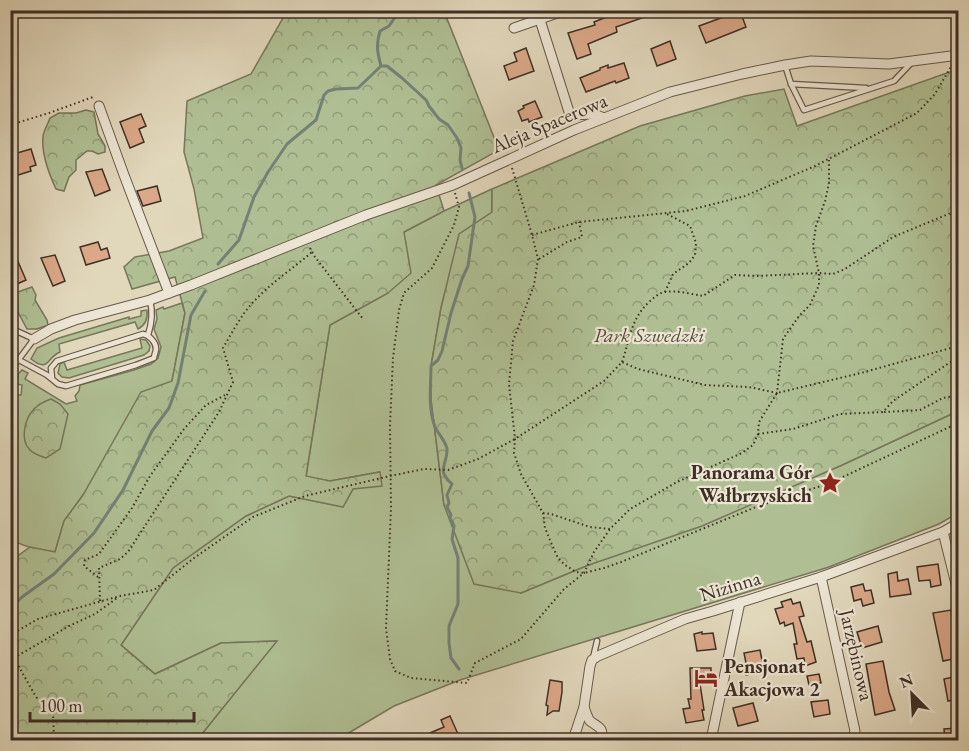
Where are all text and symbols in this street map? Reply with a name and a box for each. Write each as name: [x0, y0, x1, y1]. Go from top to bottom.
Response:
street label: Aleja Spacerowa: [486, 87, 611, 159]
park label: Park Szwedzki: [594, 322, 705, 348]
place label: Panorama Gór Wałbrzyskich: [691, 459, 813, 508]
place icon: Panorama Gór Wałbrzyskich: [817, 470, 843, 496]
street label: Nizinna: [696, 564, 764, 608]
street label: Jarzębinowa: [833, 605, 880, 703]
place label: Pensjonat Akacjowa 2: [723, 653, 820, 702]
north arrow: [882, 664, 942, 724]
hotel icon: Pensjonat Akacjowa 2: [693, 665, 719, 691]
text: N: [896, 669, 916, 693]
scale bar: [30, 685, 194, 723]
text: 100 m: [39, 694, 83, 717]

